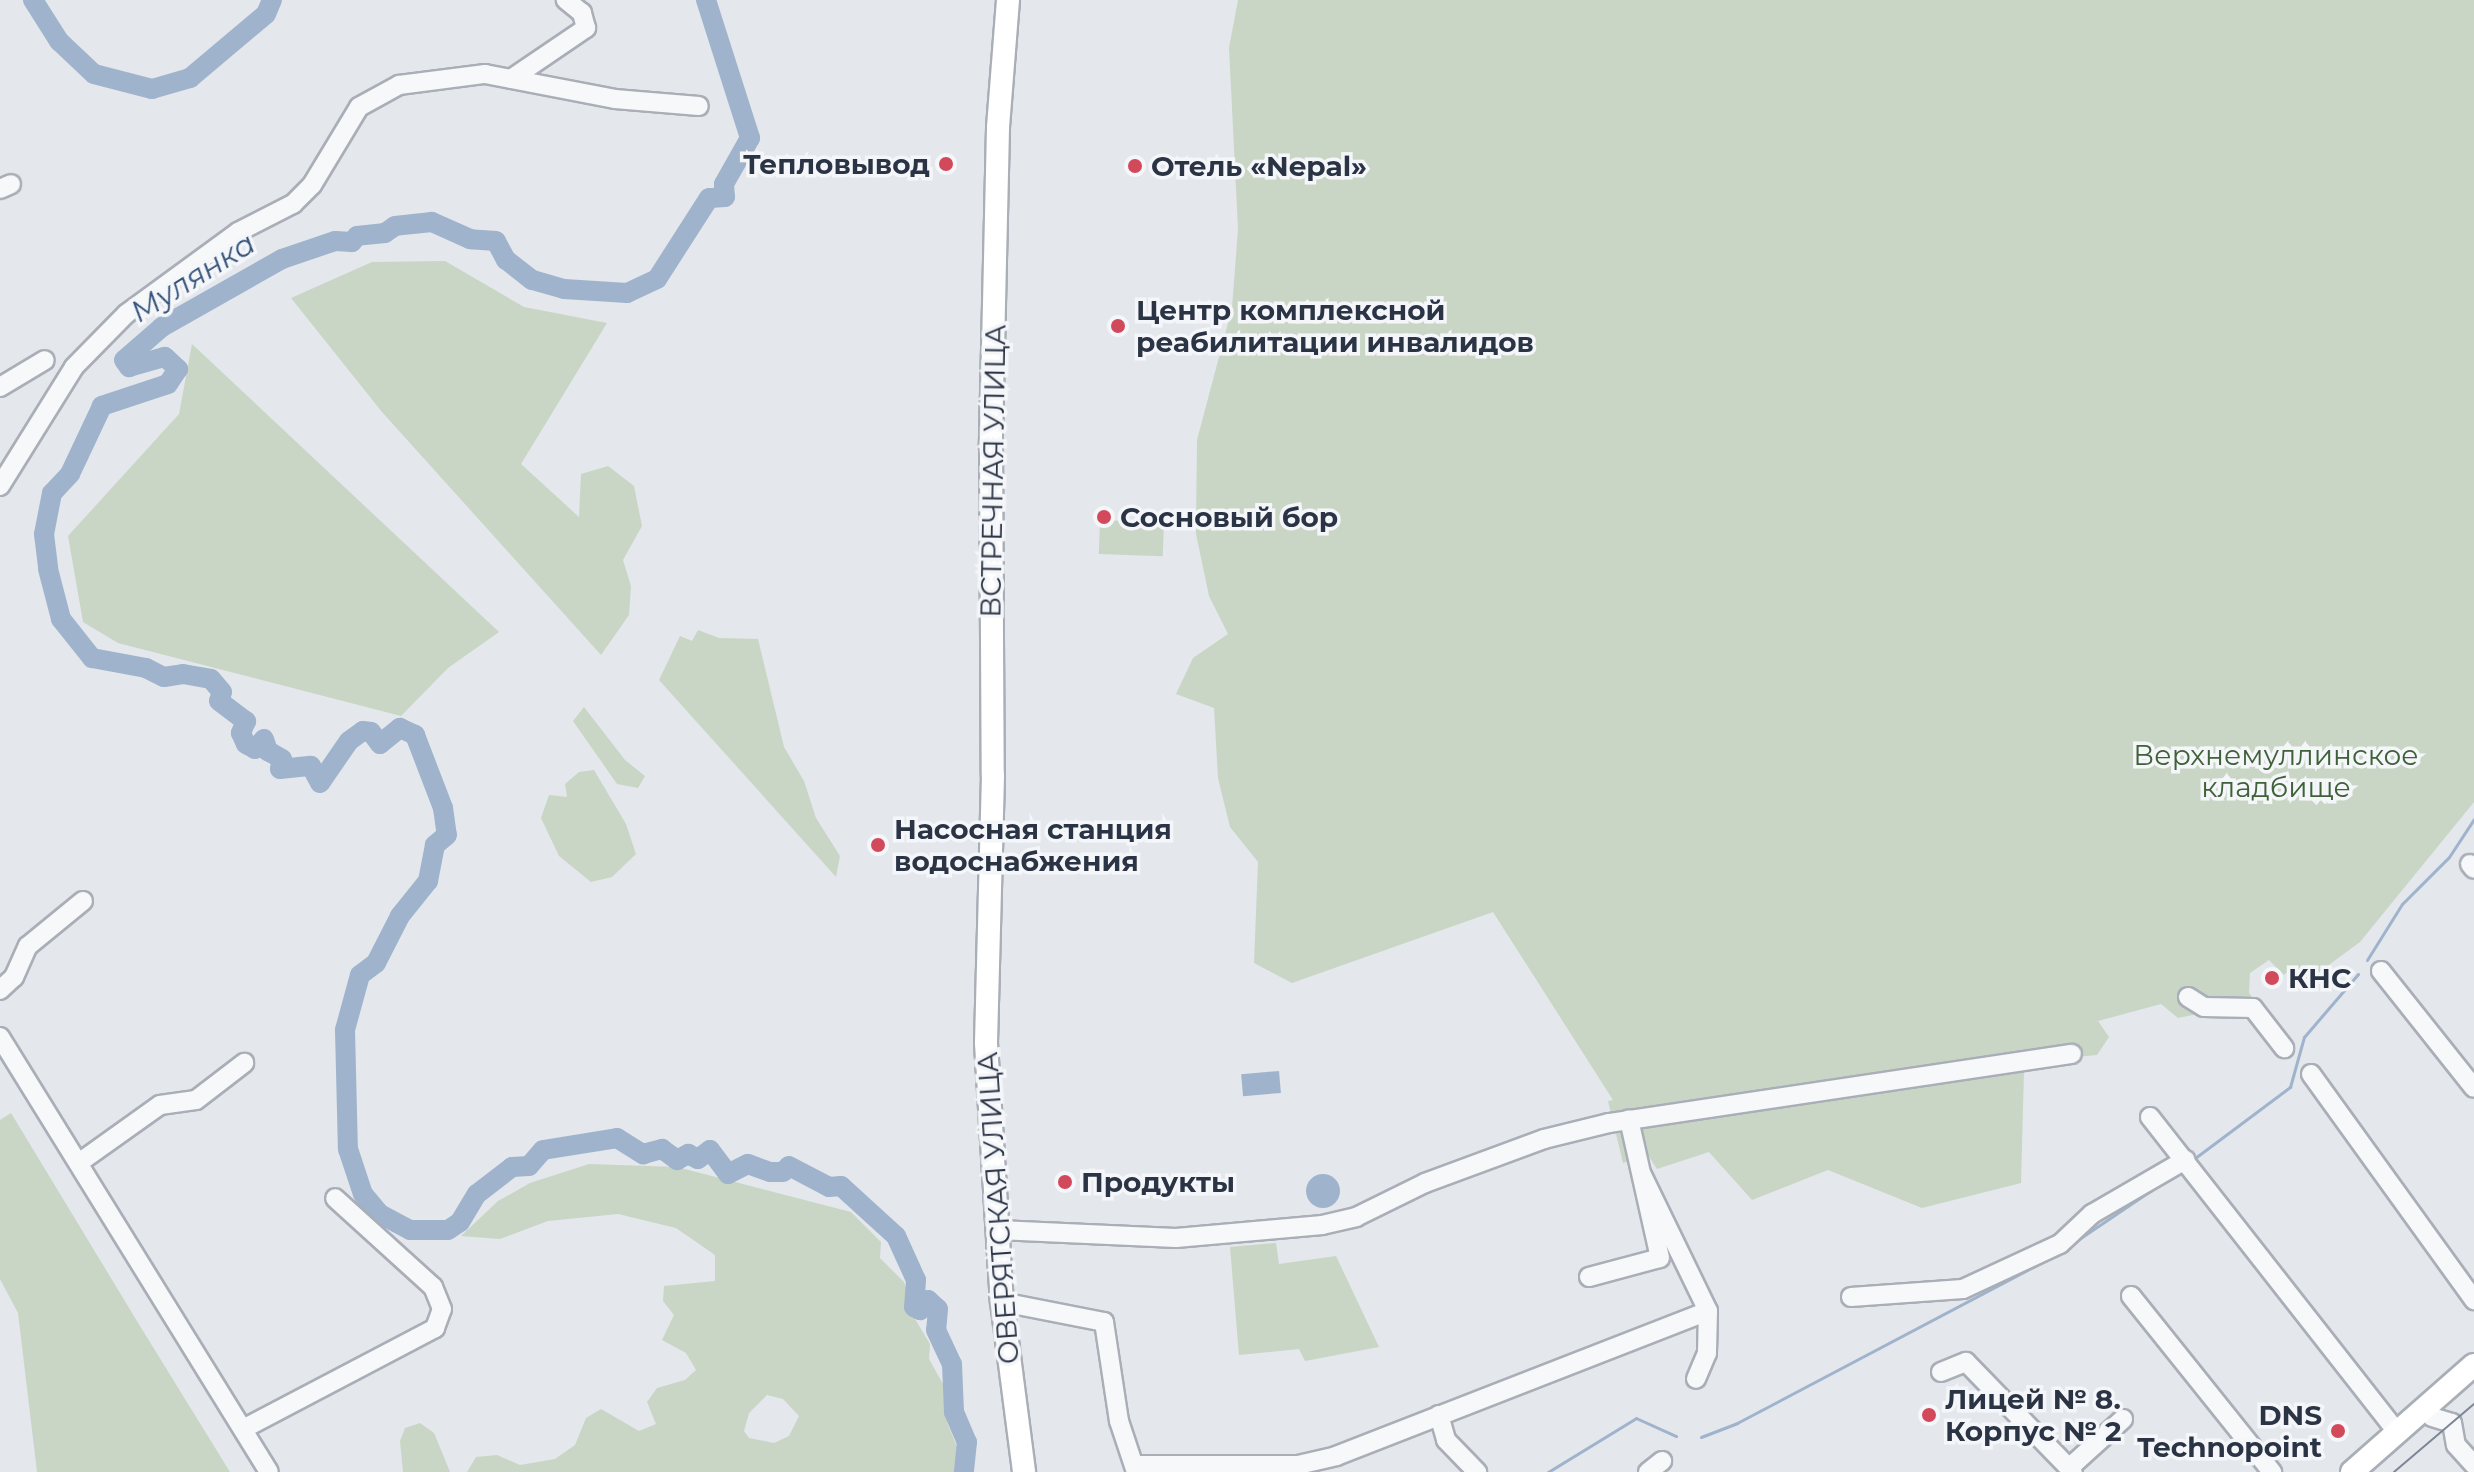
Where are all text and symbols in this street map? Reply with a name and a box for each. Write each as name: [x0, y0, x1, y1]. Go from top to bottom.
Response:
place label: Тепловывод: [743, 147, 930, 181]
place label: Отель «Nepal»: [1151, 149, 1367, 183]
marker: Тепловывод: [937, 155, 955, 173]
marker: Отель «Nepal»: [1126, 157, 1144, 175]
water label: Мулянка: [124, 226, 262, 330]
place label: Центр комплексной реабилитации инвалидов: [1136, 293, 1534, 359]
marker: Центр комплексной реабилитации инвалидов: [1107, 315, 1129, 337]
street label: ВСТРЕЧНАЯ УЛИЦА: [974, 324, 1012, 618]
place label: Сосновый бор: [1120, 500, 1338, 534]
marker: Сосновый бор: [1095, 508, 1113, 526]
park label: Верхнемуллинское кладбище: [2133, 738, 2419, 804]
place label: Насосная станция водоснабжения: [894, 812, 1172, 878]
marker: Насосная станция водоснабжения: [869, 836, 887, 854]
place label: КНС: [2288, 961, 2351, 995]
marker: КНС: [2263, 969, 2281, 987]
street label: ОВЕРЯТСКАЯ УЛИЦА: [970, 1051, 1026, 1365]
place label: Пpoдукты: [1081, 1165, 1235, 1199]
marker: Пpoдукты: [1056, 1173, 1074, 1191]
place label: Лицей № 8. Корпус № 2: [1945, 1382, 2121, 1448]
place label: DNS Technopoint: [2137, 1398, 2322, 1464]
marker: Лицей № 8. Корпус № 2: [1920, 1406, 1938, 1424]
marker: DNS Technopoint: [2329, 1422, 2347, 1440]

